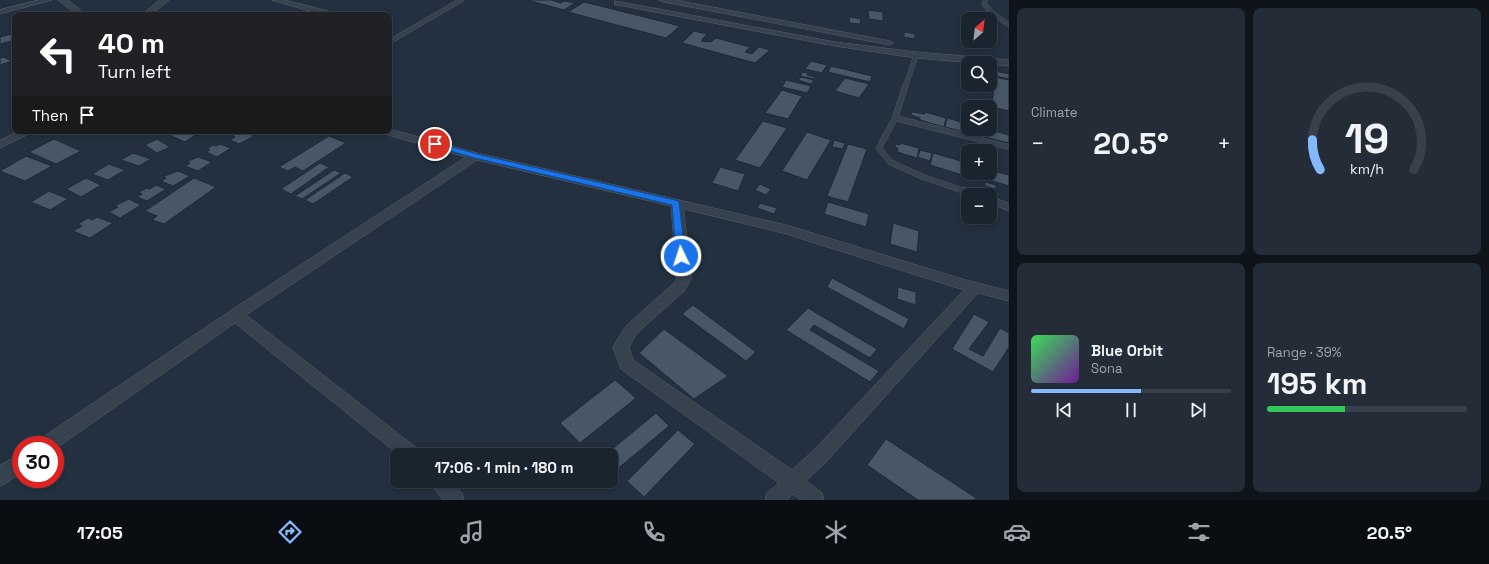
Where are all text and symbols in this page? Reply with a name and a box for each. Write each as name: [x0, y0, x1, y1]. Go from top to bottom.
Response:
north arrow: [961, 12, 997, 48]
map controls: [961, 12, 997, 224]
text: 40 m: [98, 25, 165, 61]
icon: left: [32, 28, 84, 80]
button: search: [961, 56, 997, 92]
text: Turn left: [98, 60, 171, 83]
button: layers: [961, 100, 997, 136]
icon: arrive: [76, 104, 98, 126]
text: Climate: [1031, 104, 1077, 121]
text: Then: [32, 106, 68, 125]
text: 19: [1345, 111, 1389, 164]
text: 20.5°: [1093, 124, 1169, 163]
pin: [418, 127, 452, 161]
text: −: [1031, 129, 1045, 157]
text: +: [1217, 129, 1231, 157]
icon: arrive: [424, 133, 446, 155]
button: +: [961, 144, 997, 180]
text: km/h: [1350, 159, 1384, 177]
button: −: [961, 188, 997, 224]
position arrow: [660, 235, 702, 277]
text: Blue Orbit: [1091, 341, 1163, 360]
text: Range · 39%: [1267, 344, 1342, 361]
text: Sona: [1091, 360, 1122, 377]
text: 195 km: [1267, 364, 1367, 403]
icon: previous: [1053, 399, 1075, 421]
icon: pause: [1120, 399, 1142, 421]
icon: next: [1187, 399, 1209, 421]
speed limit sign: 30: [12, 436, 64, 488]
text: 17:06 · 1 min · 180 m: [434, 458, 574, 477]
icon: directions: [276, 518, 304, 546]
icon: music: [458, 518, 486, 546]
icon: phone: [640, 518, 668, 546]
icon: climate: [822, 518, 850, 546]
icon: car: [1003, 518, 1031, 546]
icon: filters: [1185, 518, 1213, 546]
text: 17:05: [77, 521, 123, 544]
text: 20.5°: [1367, 521, 1412, 544]

